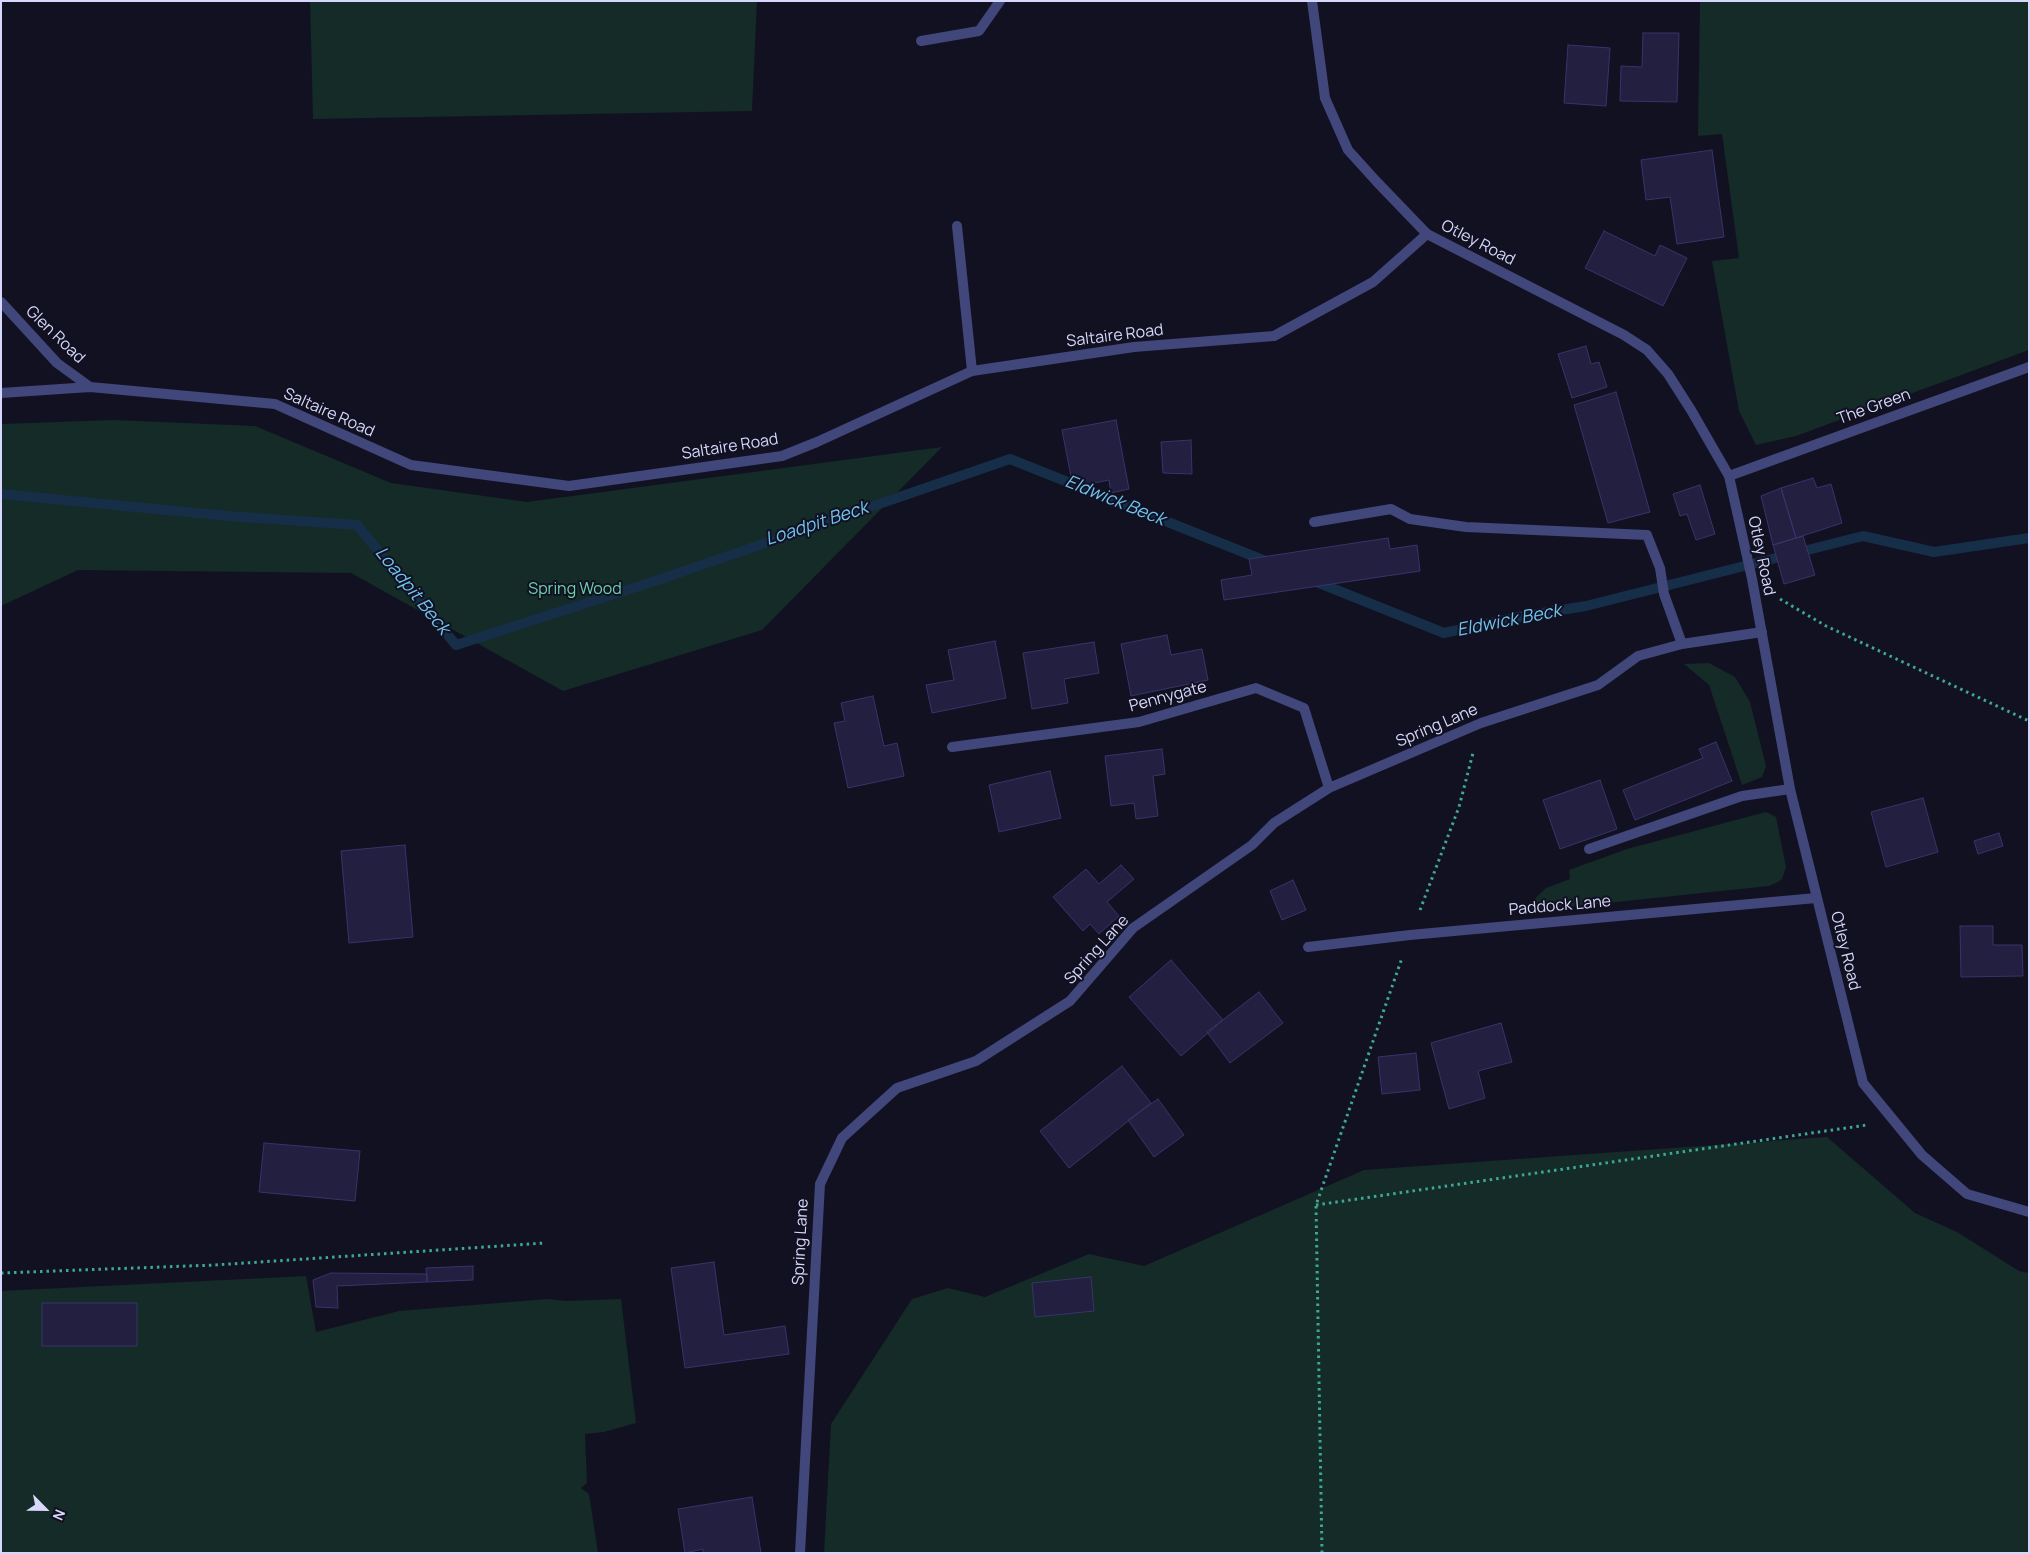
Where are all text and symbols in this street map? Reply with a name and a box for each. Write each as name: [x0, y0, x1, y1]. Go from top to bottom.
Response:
street label: Otley Road: [1438, 216, 1518, 270]
street label: Glen Road: [21, 302, 89, 368]
street label: Saltaire Road: [1065, 321, 1165, 351]
street label: Saltaire Road: [281, 384, 377, 442]
street label: The Green: [1835, 385, 1913, 429]
street label: Saltaire Road: [680, 430, 780, 464]
water label: Eldwick Beck: [1062, 471, 1168, 531]
water label: Loadpit Beck: [763, 497, 871, 551]
street label: Otley Road: [1743, 515, 1779, 597]
water label: Loadpit Beck: [370, 543, 454, 639]
park label: Spring Wood: [528, 580, 622, 600]
water label: Eldwick Beck: [1455, 600, 1563, 642]
street label: Pennygate: [1127, 677, 1209, 717]
street label: Spring Lane: [1393, 700, 1481, 752]
street label: Paddock Lane: [1508, 892, 1612, 920]
street label: Otley Road: [1826, 910, 1864, 992]
street label: Spring Lane: [1061, 911, 1133, 989]
street label: Spring Lane: [789, 1198, 813, 1286]
north arrow: [20, 1484, 70, 1534]
text: N: [49, 1507, 70, 1523]

